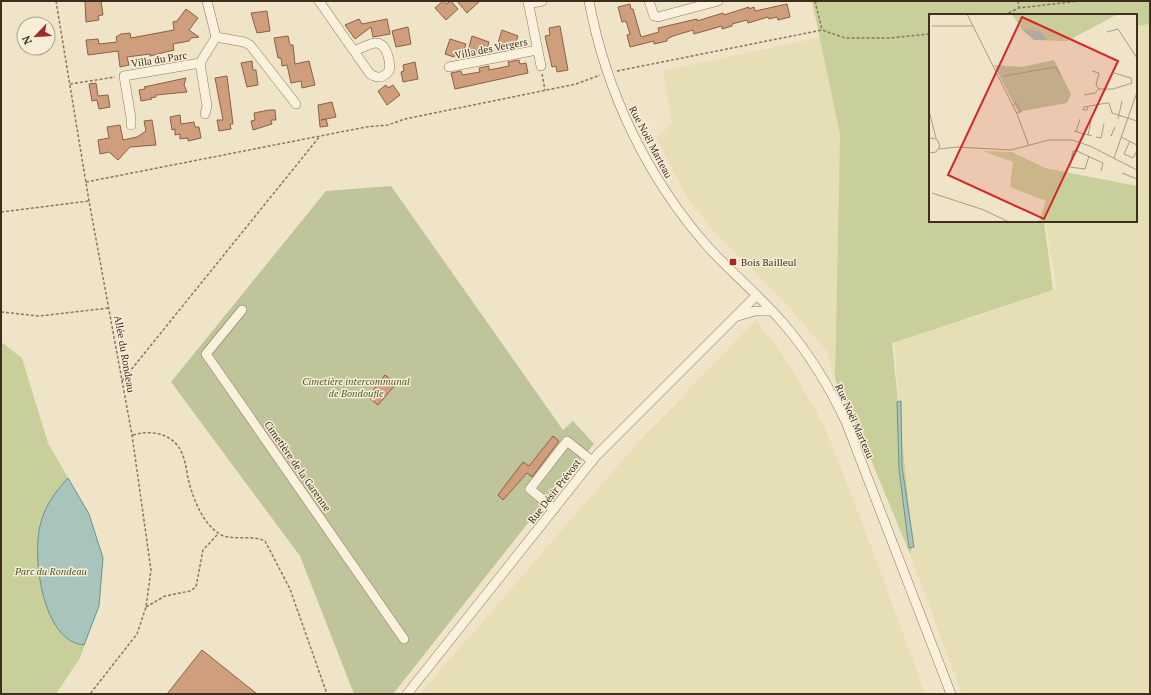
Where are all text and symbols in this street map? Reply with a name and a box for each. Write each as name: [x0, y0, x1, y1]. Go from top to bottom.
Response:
inset map: [929, 14, 1137, 222]
north arrow: [16, 16, 56, 56]
text: N: [19, 33, 35, 47]
street label: Villa des Vergers: [454, 35, 528, 62]
street label: Villa du Parc: [130, 49, 188, 70]
street label: Rue Noël Marteau: [626, 104, 675, 181]
place label: Bois Bailleul: [741, 256, 796, 269]
marker: Bois Bailleul: [728, 257, 738, 267]
street label: Allée du Rondeau: [111, 315, 138, 394]
park label: Cimetière intercommunal de Bondoufle: [302, 375, 410, 400]
street label: Rue Noël Marteau: [832, 382, 877, 461]
street label: Cimetière de la Garenne: [261, 419, 334, 514]
street label: Rue Désir Prévost: [525, 456, 584, 526]
park label: Parc du Rondeau: [14, 565, 87, 578]

